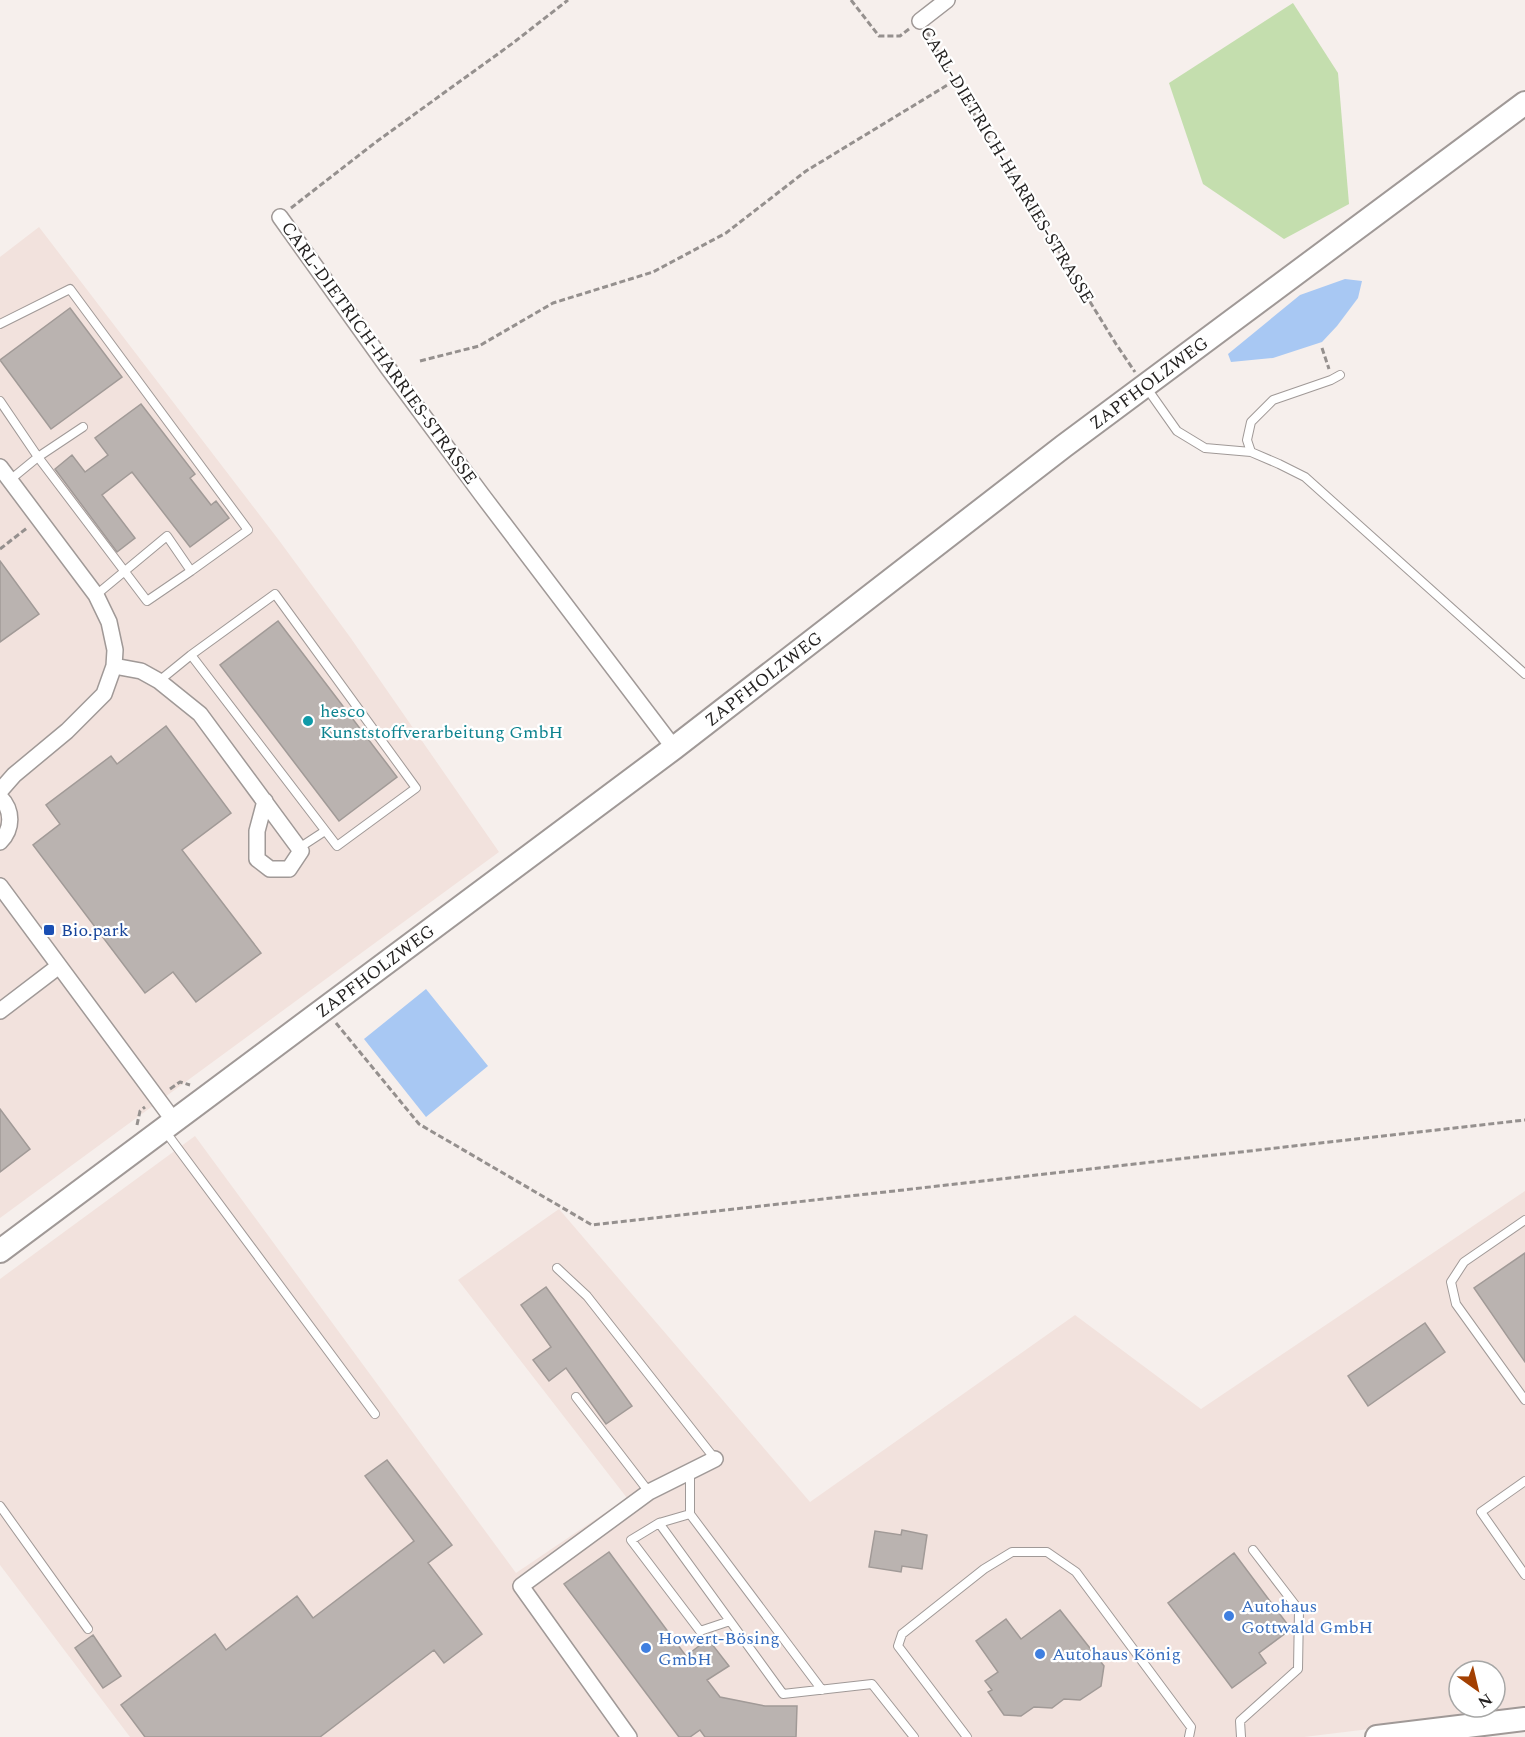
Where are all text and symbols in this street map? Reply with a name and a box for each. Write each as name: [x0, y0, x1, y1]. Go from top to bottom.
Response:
street label: CARL-DIETRICH-HARRIES-STRASSE: [913, 21, 1101, 309]
street label: CARL-DIETRICH-HARRIES-STRASSE: [274, 216, 484, 490]
street label: ZAPFHOLZWEG: [1084, 330, 1214, 436]
street label: ZAPFHOLZWEG: [699, 625, 828, 733]
place label: hesco Kunststoffverarbeitung GmbH: [320, 698, 563, 746]
marker: hesco Kunststoffverarbeitung GmbH: [301, 714, 315, 728]
place label: Bio.park: [61, 917, 129, 944]
street label: ZAPFHOLZWEG: [310, 918, 440, 1025]
marker: Bio.park: [42, 923, 56, 937]
place label: Autohaus Gottwald GmbH: [1241, 1593, 1373, 1641]
marker: Autohaus Gottwald GmbH: [1222, 1609, 1236, 1623]
place label: Howert-Bösing GmbH: [658, 1625, 780, 1673]
marker: Howert-Bösing GmbH: [639, 1641, 653, 1655]
place label: Autohaus König: [1052, 1641, 1181, 1668]
marker: Autohaus König: [1033, 1647, 1047, 1661]
north arrow: [1447, 1659, 1507, 1719]
text: N: [1473, 1687, 1497, 1714]

